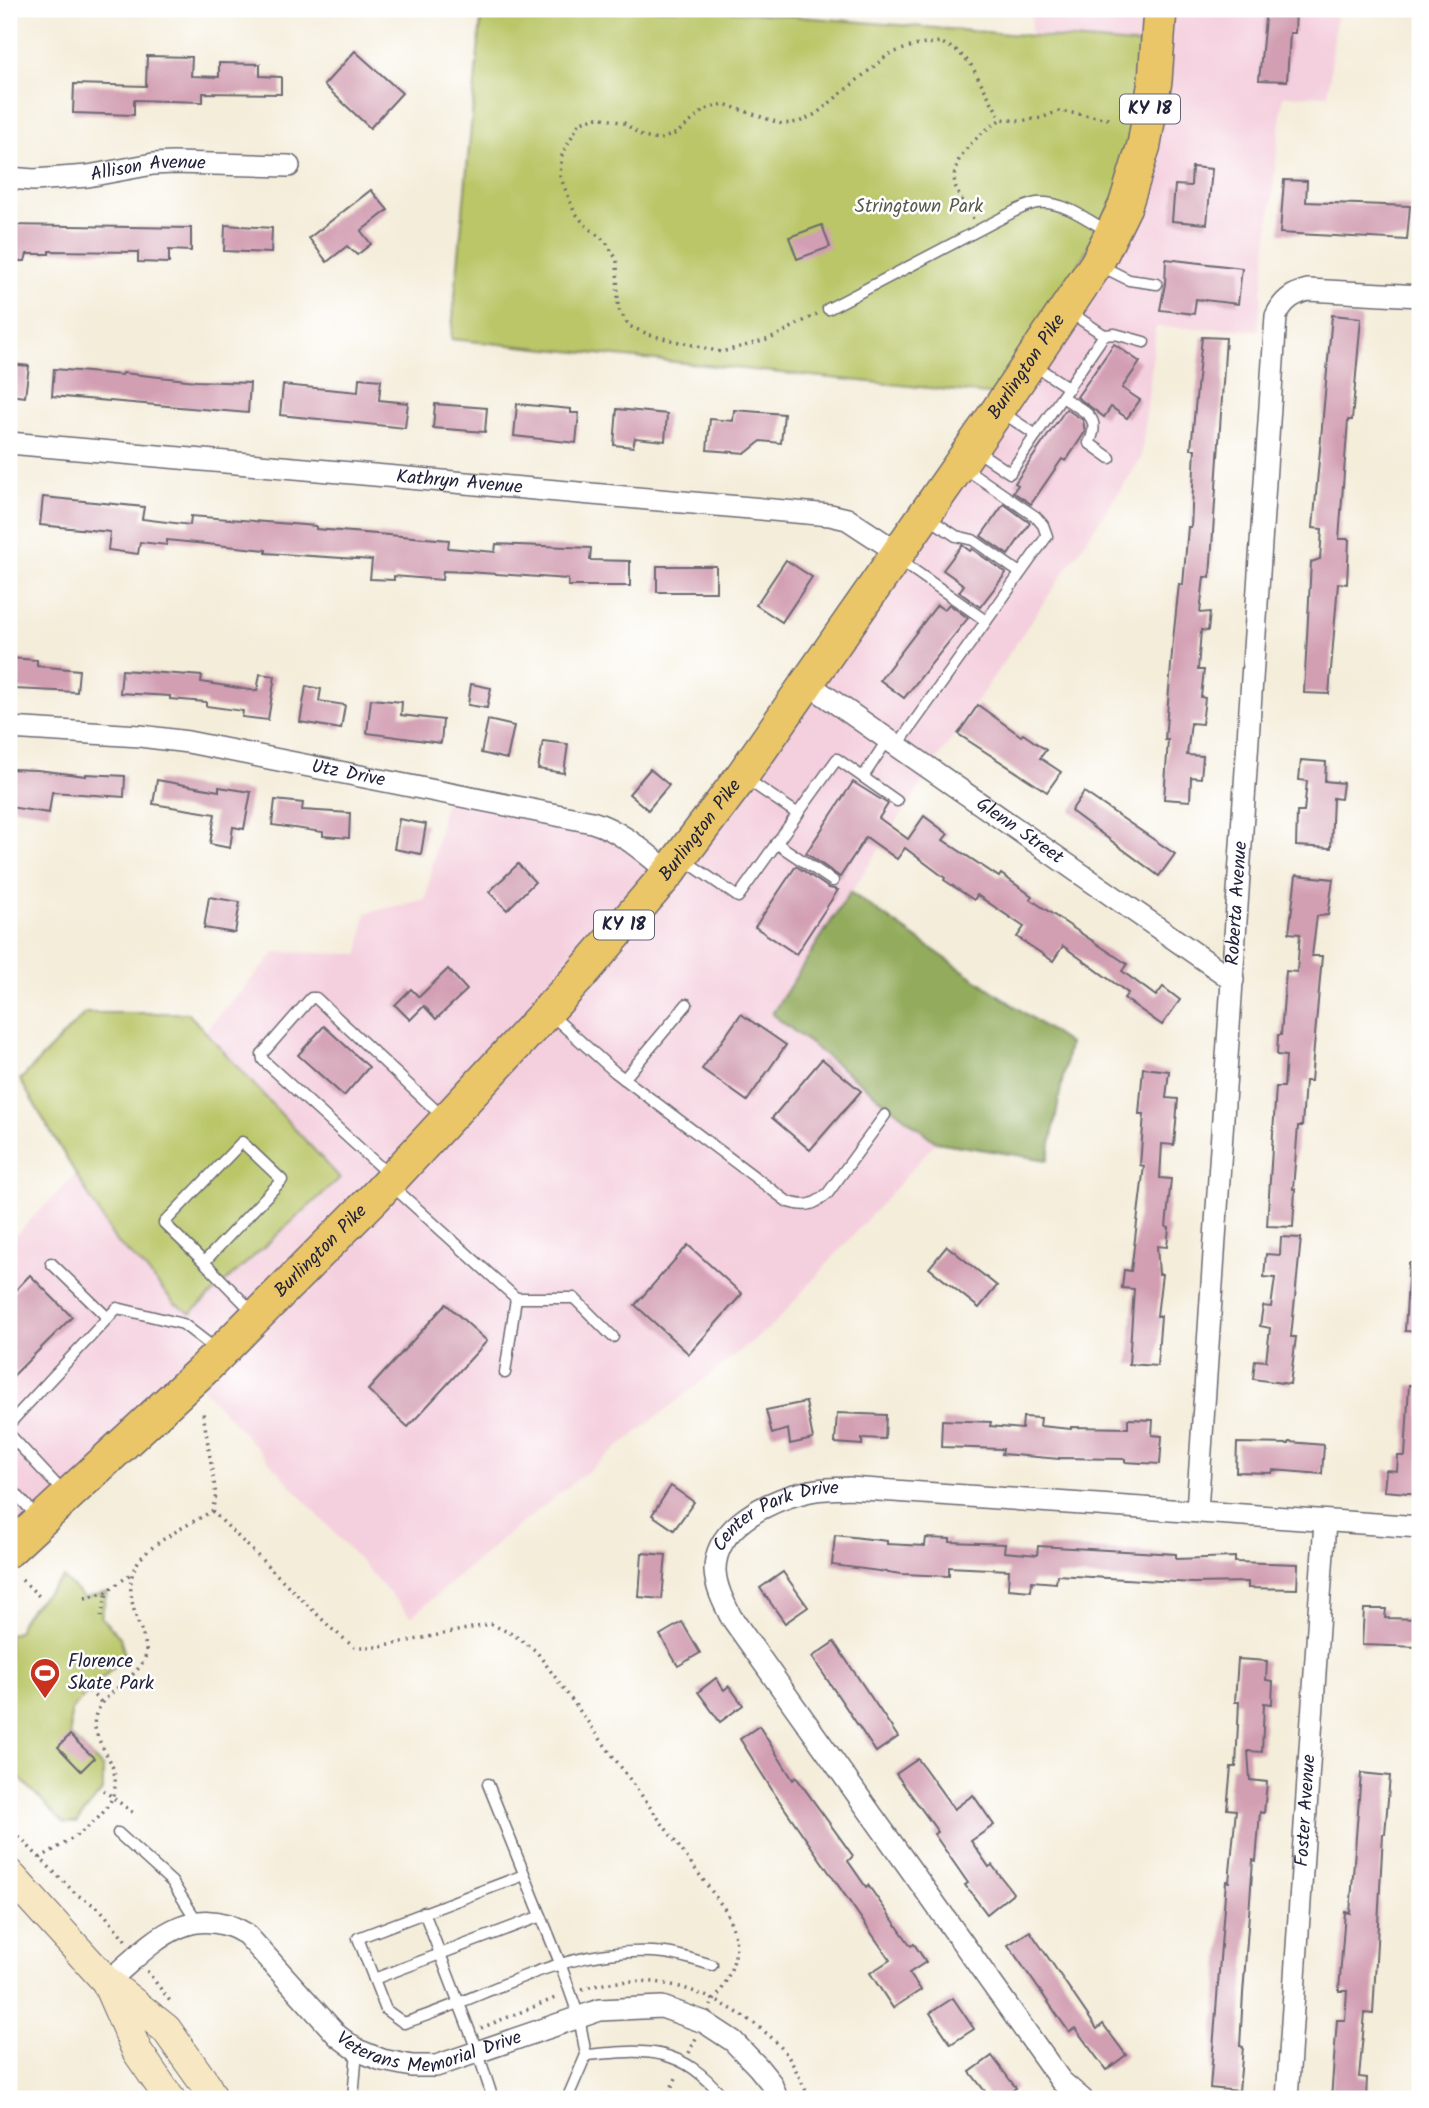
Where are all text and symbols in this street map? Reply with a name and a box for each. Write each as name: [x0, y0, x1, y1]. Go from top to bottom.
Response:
road number: KY 18: [1120, 94, 1180, 124]
street label: Allison Avenue: [88, 148, 206, 190]
park label: Stringtown Park: [855, 192, 983, 222]
street label: Burlington Pike: [980, 308, 1074, 426]
street label: Kathryn Avenue: [395, 462, 524, 503]
street label: Utz Drive: [309, 752, 388, 796]
street label: Burlington Pike: [652, 773, 750, 889]
street label: Glenn Street: [969, 790, 1070, 873]
street label: Roberta Avenue: [1218, 840, 1256, 966]
road number: KY 18: [594, 910, 654, 940]
street label: Burlington Pike: [267, 1197, 375, 1305]
street label: Center Park Drive: [705, 1473, 840, 1557]
place label: Florence Skate Park: [68, 1647, 154, 1699]
sports icon: Florence Skate Park: [28, 1656, 62, 1700]
street label: Foster Avenue: [1287, 1753, 1325, 1868]
street label: Veterans Memorial Drive: [332, 2017, 528, 2047]
text: Veterans Memorial Drive: [329, 2023, 526, 2082]

